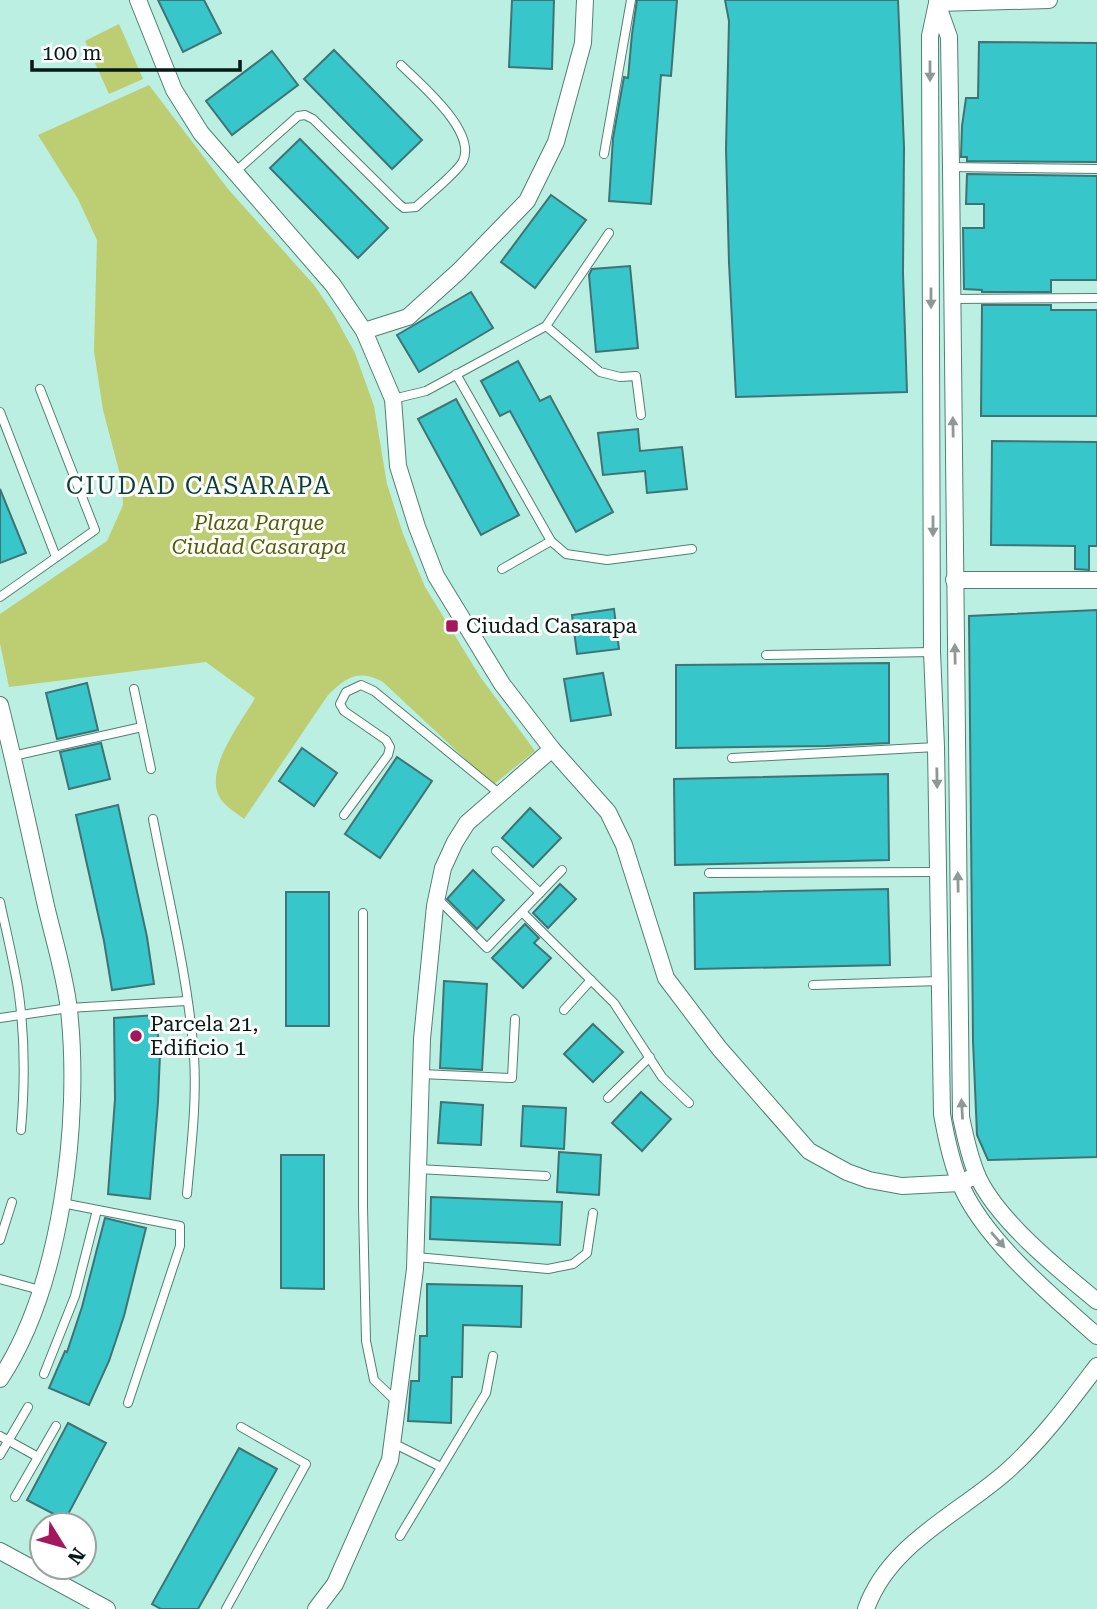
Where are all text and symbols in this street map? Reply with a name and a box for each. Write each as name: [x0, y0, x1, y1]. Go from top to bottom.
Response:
scale bar: [32, 28, 240, 72]
text: 100 m: [42, 41, 102, 65]
one-way arrow: [924, 60, 936, 82]
one-way arrow: [926, 288, 937, 310]
one-way arrow: [947, 416, 959, 438]
district label: CIUDAD CASARAPA: [66, 472, 332, 500]
park label: Plaza Parque Ciudad Casarapa: [172, 511, 346, 559]
one-way arrow: [927, 515, 939, 537]
place label: Ciudad Casarapa: [466, 614, 637, 638]
marker: Ciudad Casarapa: [444, 618, 460, 634]
one-way arrow: [950, 643, 961, 665]
one-way arrow: [931, 767, 942, 789]
one-way arrow: [952, 871, 964, 893]
place label: Parcela 21, Edificio 1: [150, 1012, 258, 1060]
marker: Parcela 21, Edificio 1: [128, 1028, 144, 1044]
one-way arrow: [956, 1098, 967, 1120]
one-way arrow: [990, 1231, 1005, 1248]
north arrow: [28, 1511, 98, 1581]
text: N: [62, 1543, 90, 1569]

